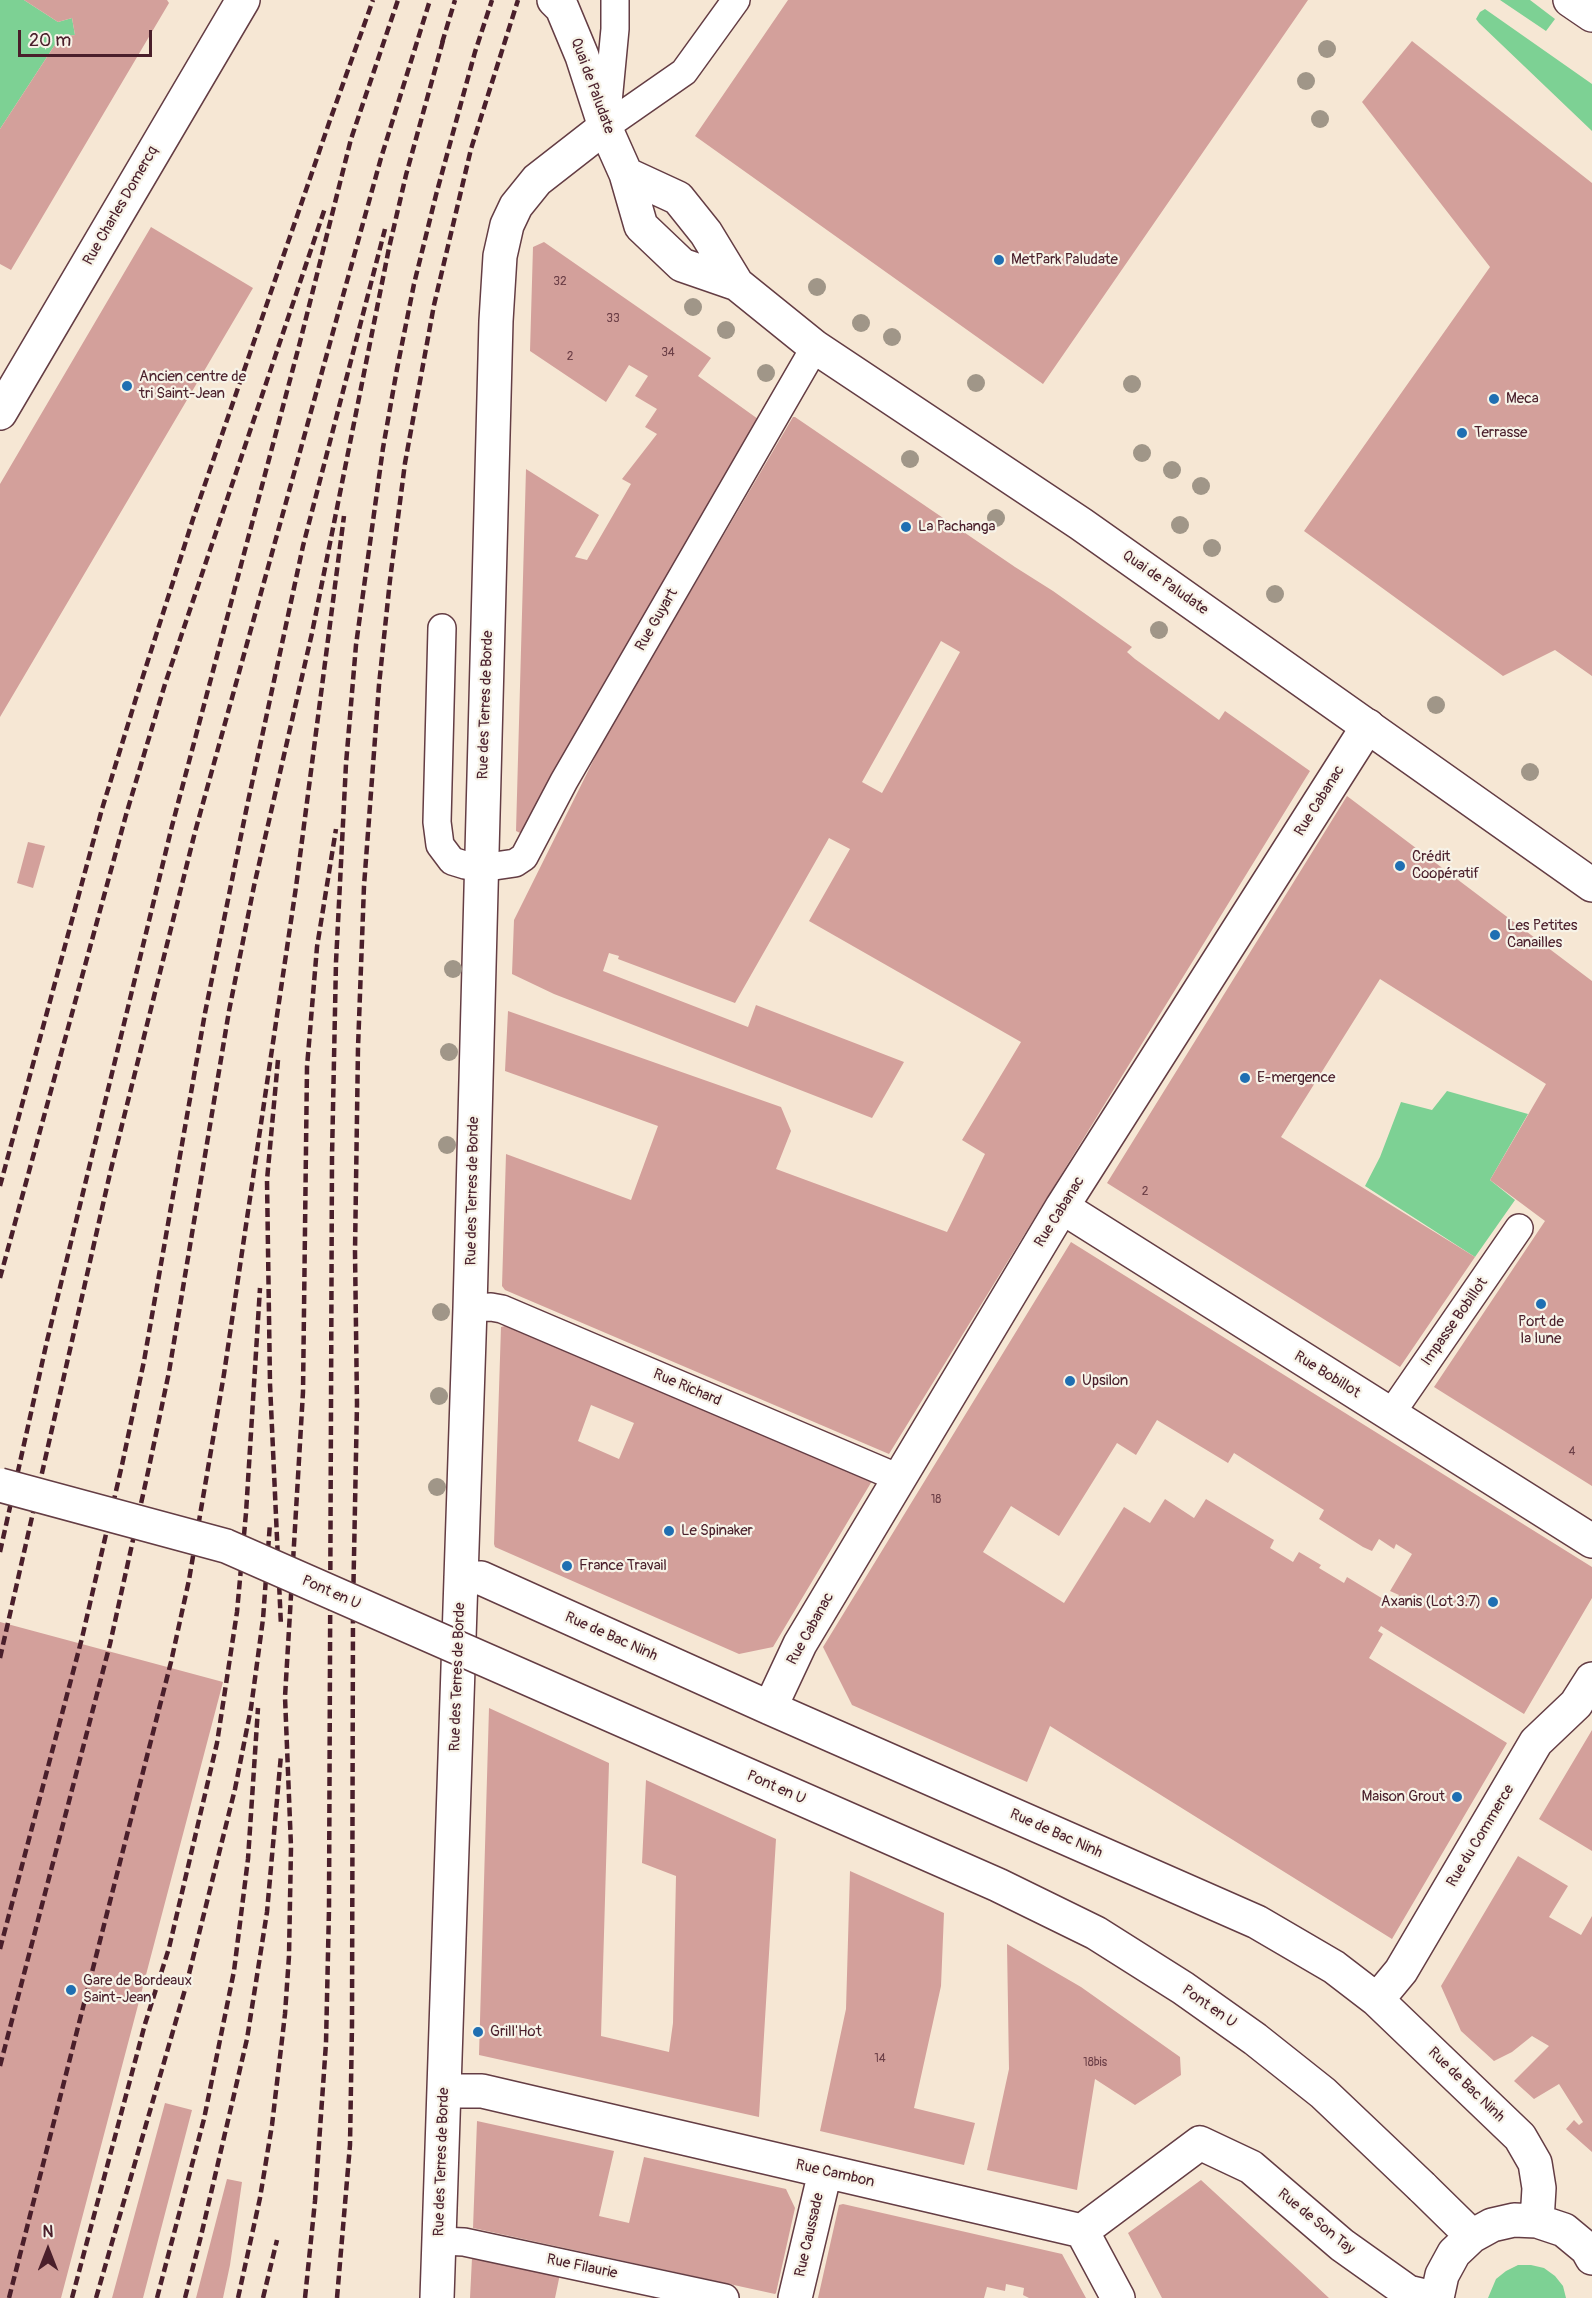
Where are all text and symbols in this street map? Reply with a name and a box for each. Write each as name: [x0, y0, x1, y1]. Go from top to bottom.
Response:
scale bar: [21, 18, 154, 56]
text: 20 m: [29, 29, 71, 52]
street label: Quai de Paludate: [566, 36, 618, 136]
street label: Rue Charles Domercq: [80, 143, 162, 269]
place label: MetPark Paludate: [1011, 251, 1118, 269]
marker: MetPark Paludate: [992, 253, 1006, 267]
house number: 32: [553, 275, 567, 289]
house number: 33: [606, 312, 620, 326]
house number: 34: [661, 346, 675, 360]
house number: 2: [567, 350, 573, 364]
place label: Ancien centre de tri Saint-Jean: [139, 368, 246, 403]
marker: Ancien centre de tri Saint-Jean: [120, 379, 134, 393]
place label: Meca: [1506, 390, 1539, 408]
marker: Meca: [1487, 392, 1501, 406]
place label: Terrasse: [1474, 424, 1527, 442]
marker: Terrasse: [1455, 426, 1469, 440]
place label: La Pachanga: [918, 518, 996, 536]
marker: La Pachanga: [899, 520, 913, 534]
street label: Quai de Paludate: [1119, 547, 1211, 619]
street label: Rue Guyart: [632, 586, 682, 654]
street label: Rue des Terres de Borde: [474, 630, 498, 780]
street label: Rue Cabanac: [1291, 762, 1349, 840]
place label: Crédit Coopératif: [1412, 848, 1479, 883]
marker: Crédit Coopératif: [1393, 859, 1407, 873]
place label: Les Petites Canailles: [1507, 917, 1577, 952]
marker: Les Petites Canailles: [1488, 928, 1502, 942]
place label: E-mergence: [1257, 1069, 1335, 1087]
marker: E-mergence: [1238, 1071, 1252, 1085]
street label: Rue des Terres de Borde: [463, 1116, 483, 1266]
street label: Rue Cabanac: [1031, 1173, 1089, 1251]
house number: 2: [1142, 1185, 1148, 1199]
street label: Impasse Bobillot: [1418, 1274, 1492, 1370]
marker: Port de la lune: [1534, 1297, 1548, 1311]
place label: Port de la lune: [1518, 1313, 1564, 1348]
street label: Rue Bobillot: [1291, 1348, 1363, 1402]
street label: Rue Richard: [650, 1366, 724, 1410]
place label: Upsilon: [1082, 1372, 1128, 1390]
marker: Upsilon: [1063, 1374, 1077, 1388]
house number: 4: [1569, 1445, 1575, 1459]
house number: 18: [931, 1493, 941, 1507]
place label: Le Spinaker: [681, 1522, 753, 1540]
marker: Le Spinaker: [662, 1524, 676, 1538]
place label: France Travail: [579, 1557, 667, 1575]
marker: France Travail: [560, 1559, 574, 1573]
street label: Pont en U: [299, 1572, 363, 1614]
street label: Rue Cabanac: [784, 1590, 838, 1668]
place label: Axanis (Lot 3.7): [1381, 1593, 1481, 1611]
marker: Axanis (Lot 3.7): [1486, 1595, 1500, 1609]
street label: Rue des Terres de Borde: [446, 1602, 470, 1752]
street label: Rue de Bac Ninh: [562, 1609, 660, 1665]
street label: Pont en U: [744, 1767, 808, 1809]
street label: Rue du Commerce: [1443, 1782, 1519, 1890]
place label: Maison Grout: [1362, 1788, 1445, 1806]
marker: Maison Grout: [1450, 1790, 1464, 1804]
street label: Rue de Bac Ninh: [1007, 1806, 1105, 1862]
place label: Gare de Bordeaux Saint-Jean: [83, 1972, 192, 2007]
street label: Pont en U: [1178, 1982, 1240, 2032]
marker: Gare de Bordeaux Saint-Jean: [64, 1983, 78, 1997]
place label: Grill'Hot: [490, 2023, 542, 2041]
marker: Grill'Hot: [471, 2025, 485, 2039]
street label: Rue de Bac Ninh: [1424, 2044, 1508, 2126]
house number: 14: [874, 2052, 886, 2066]
house number: 18bis: [1083, 2056, 1107, 2070]
street label: Rue des Terres de Borde: [430, 2087, 454, 2237]
street label: Rue Cambon: [794, 2156, 876, 2192]
street label: Rue de Son Tay: [1274, 2185, 1358, 2259]
street label: Rue Caussade: [792, 2191, 828, 2279]
north arrow: [18, 2220, 78, 2280]
text: N: [43, 2222, 53, 2242]
street label: Rue Filaurie: [545, 2251, 619, 2283]

